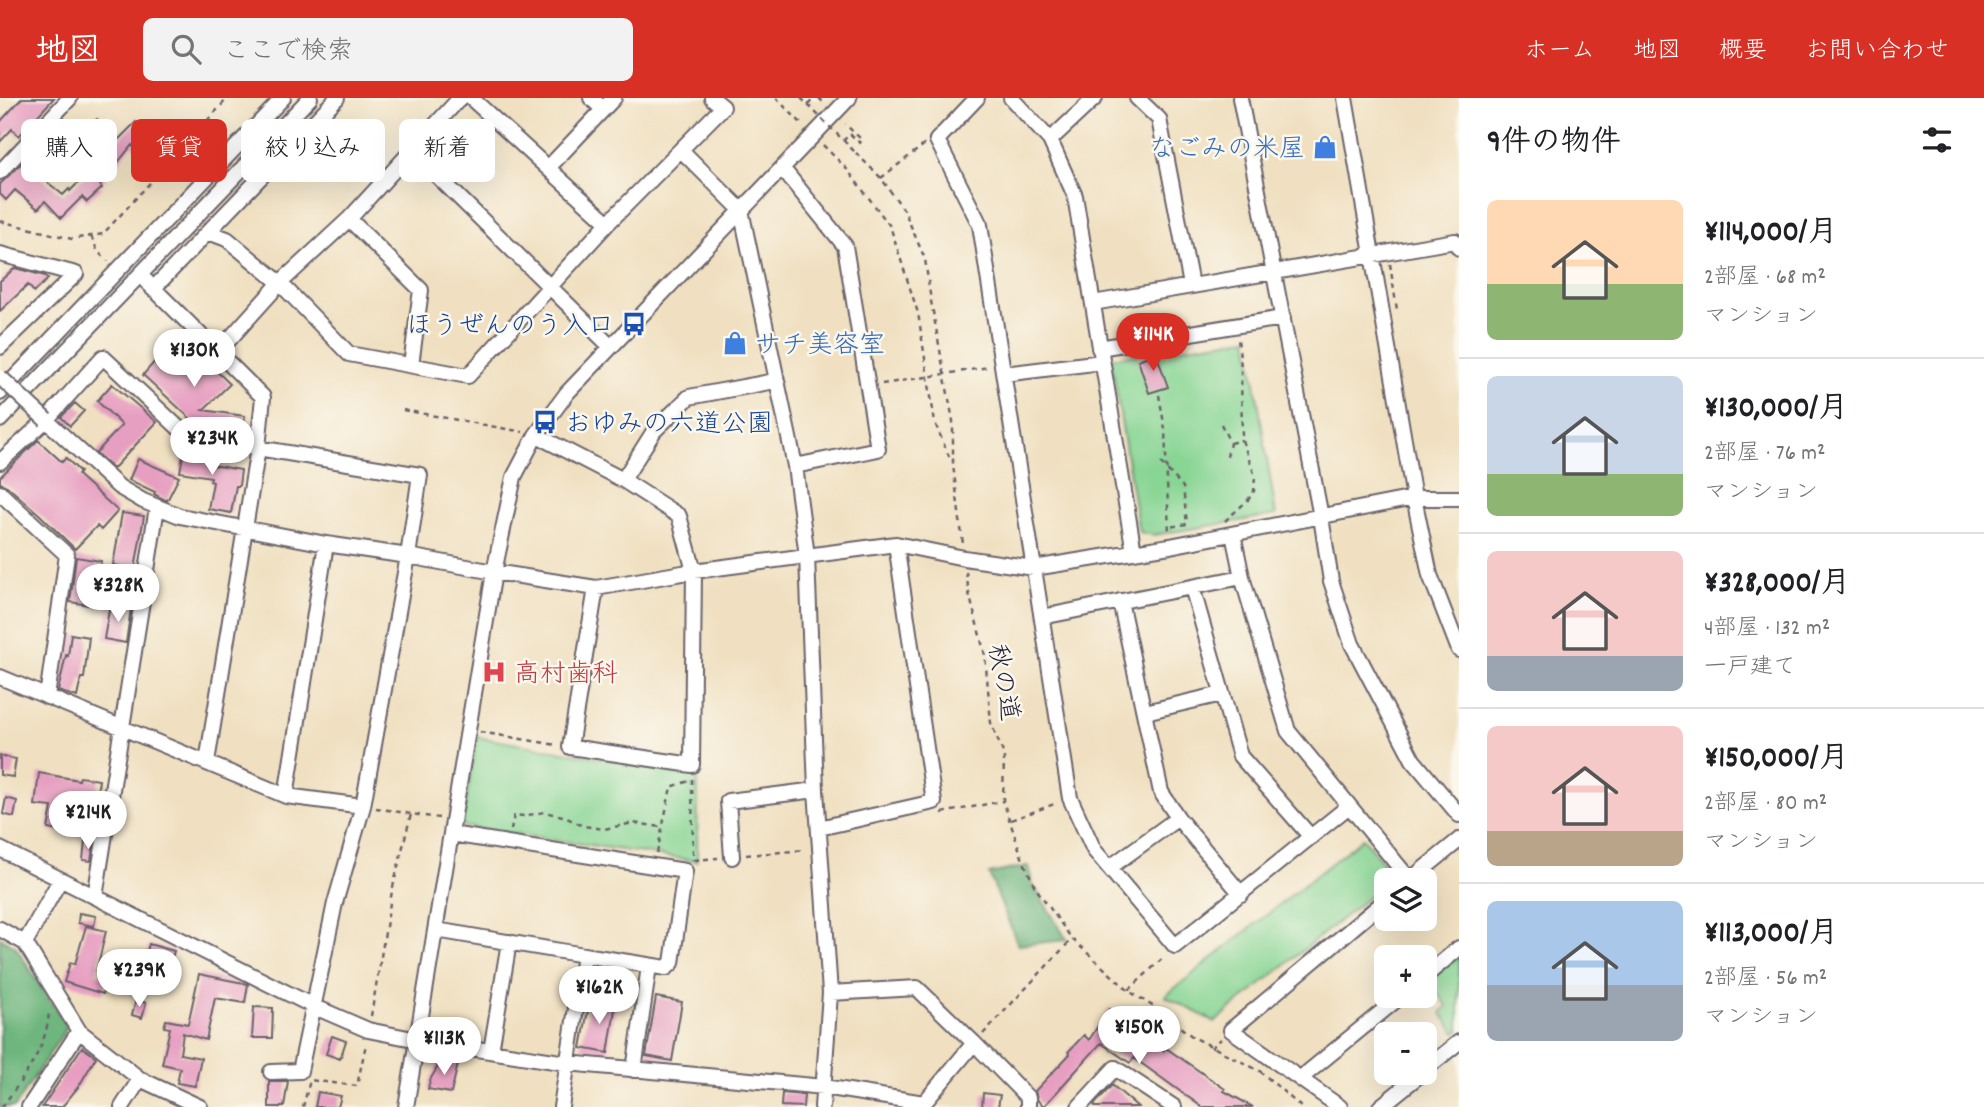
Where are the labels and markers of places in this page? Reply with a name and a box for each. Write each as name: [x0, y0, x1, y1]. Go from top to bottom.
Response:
place label: なごみの米屋: [1149, 132, 1305, 169]
shop icon: なごみの米屋: [1311, 133, 1339, 161]
place label: ほうぜんのう入口: [406, 309, 614, 346]
bus stop icon: ほうぜんのう入口: [620, 310, 648, 338]
pin: ¥114K: [1104, 314, 1202, 373]
place label: サチ美容室: [755, 328, 885, 365]
shop icon: サチ美容室: [721, 329, 749, 357]
pin: ¥130K: [145, 330, 243, 389]
place label: おゆみの六道公園: [565, 407, 773, 444]
bus stop icon: おゆみの六道公園: [531, 408, 559, 436]
pin: ¥234K: [163, 418, 261, 477]
pin: ¥328K: [69, 564, 167, 624]
place label: 高村歯科: [514, 657, 618, 694]
hospital icon: 高村歯科: [480, 658, 508, 686]
pin: ¥214K: [39, 792, 137, 851]
pin: ¥239K: [90, 950, 188, 1009]
pin: ¥162K: [550, 967, 648, 1026]
pin: ¥150K: [1090, 1006, 1188, 1066]
pin: ¥113K: [395, 1018, 493, 1077]

